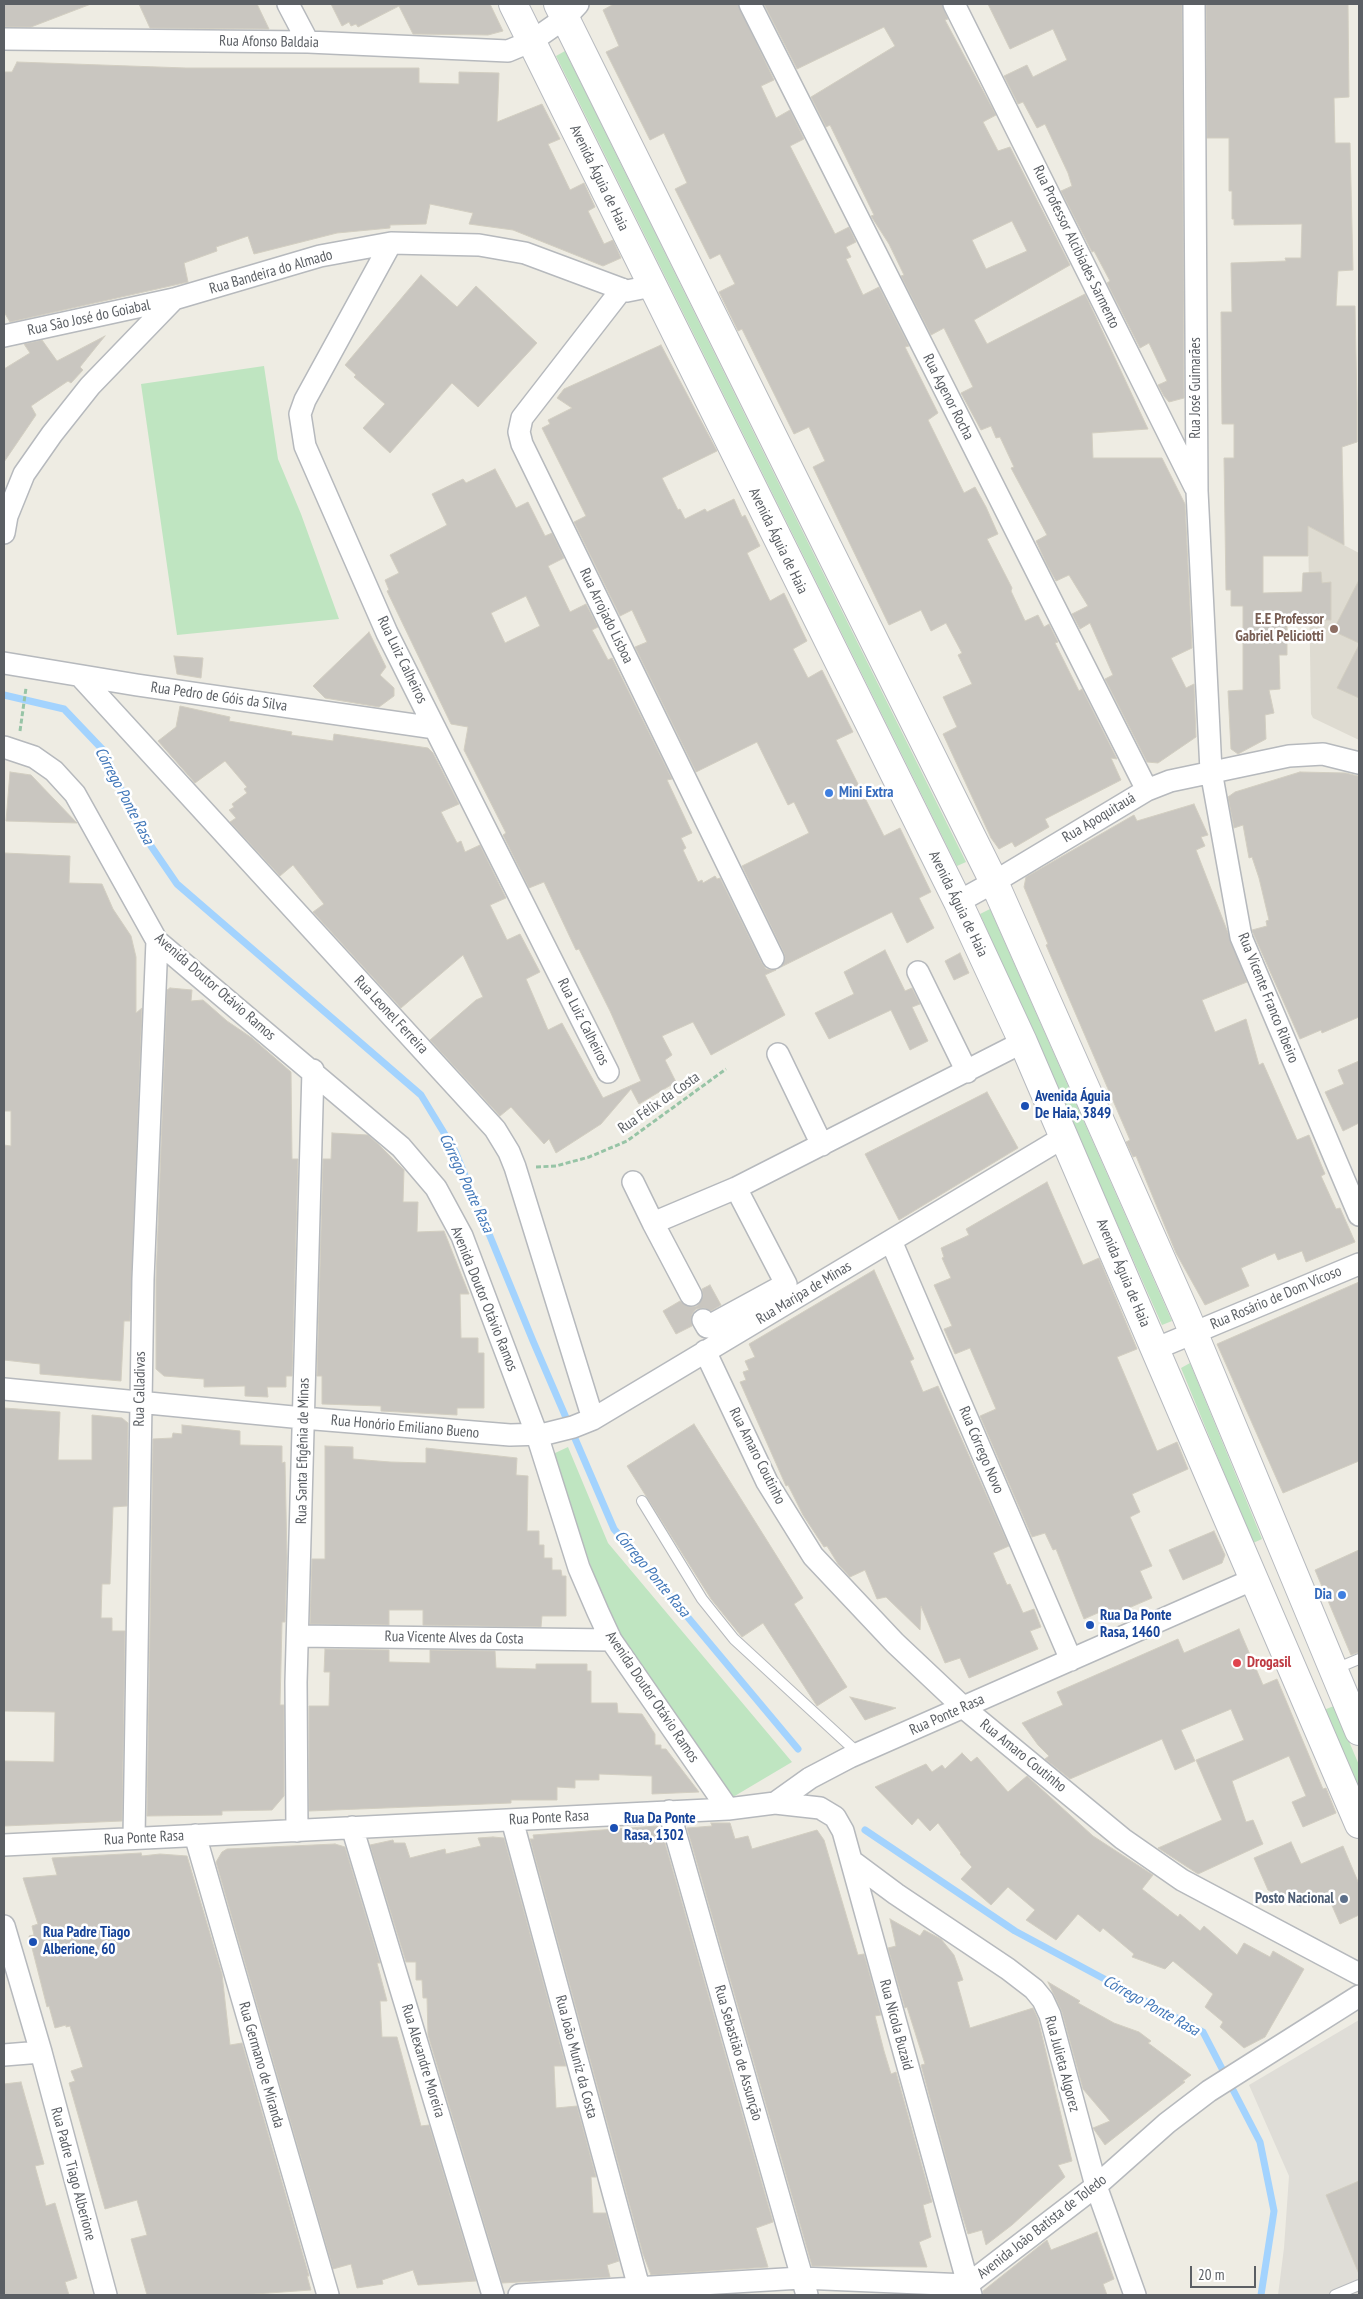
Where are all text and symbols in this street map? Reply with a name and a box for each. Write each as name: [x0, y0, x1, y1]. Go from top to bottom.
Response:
street label: Rua Afonso Baldaia: [219, 32, 319, 52]
street label: Avenida Águia de Haia: [566, 122, 632, 234]
street label: Rua Professor Alcibíades Sarmento: [1029, 163, 1123, 331]
street label: Rua Bandeira do Almado: [207, 246, 335, 298]
street label: Rua São José do Goiabal: [26, 296, 152, 340]
street label: Rua José Guimarães: [1187, 337, 1205, 439]
street label: Rua Agenor Rocha: [919, 351, 977, 443]
street label: Avenida Águia de Haia: [745, 485, 811, 597]
street label: Rua Arrojado Lisboa: [575, 565, 637, 667]
place label: E.E Professor Gabriel Peliciotti: [1235, 611, 1324, 646]
street label: Rua Luiz Calheiros: [373, 613, 431, 707]
marker: E.E Professor Gabriel Peliciotti: [1328, 623, 1340, 635]
street label: Rua Pedro de Góis da Silva: [150, 679, 288, 715]
water label: Córrego Ponte Rasa: [90, 744, 158, 848]
place label: Mini Extra: [839, 784, 894, 802]
marker: Mini Extra: [823, 787, 835, 799]
street label: Rua Apoquitauá: [1059, 789, 1139, 847]
street label: Avenida Águia de Haia: [925, 848, 991, 960]
street label: Avenida Doutor Otávio Ramos: [151, 930, 279, 1044]
street label: Rua Vicente Franco Ribeiro: [1234, 930, 1302, 1066]
street label: Rua Leonel Ferreira: [350, 972, 432, 1058]
street label: Rua Luiz Calheiros: [553, 976, 613, 1068]
street label: Rua Félix da Costa: [615, 1068, 703, 1138]
place label: Avenida Águia De Haia, 3849: [1035, 1088, 1111, 1123]
marker: Avenida Águia De Haia, 3849: [1019, 1100, 1031, 1112]
water label: Córrego Ponte Rasa: [435, 1130, 497, 1236]
street label: Avenida Águia de Haia: [1092, 1216, 1154, 1330]
street label: Avenida Doutor Otávio Ramos: [447, 1224, 521, 1374]
street label: Rua Maripa de Minas: [753, 1258, 855, 1328]
street label: Rua Rosário de Dom Vicoso: [1208, 1262, 1344, 1334]
street label: Rua Calladivas: [130, 1351, 150, 1427]
street label: Rua Santa Efigênia de Minas: [293, 1378, 313, 1524]
street label: Rua Córrego Novo: [955, 1404, 1007, 1496]
street label: Rua Amaro Coutinho: [725, 1405, 789, 1507]
street label: Rua Honório Emiliano Bueno: [330, 1412, 480, 1442]
water label: Córrego Ponte Rasa: [610, 1527, 694, 1621]
place label: Dia: [1314, 1586, 1332, 1604]
marker: Dia: [1336, 1589, 1348, 1601]
place label: Rua Da Ponte Rasa, 1460: [1100, 1607, 1172, 1642]
marker: Rua Da Ponte Rasa, 1460: [1084, 1619, 1096, 1631]
street label: Rua Vicente Alves da Costa: [384, 1628, 524, 1648]
street label: Avenida Doutor Otávio Ramos: [601, 1628, 703, 1766]
place label: Drogasil: [1247, 1654, 1291, 1672]
marker: Drogasil: [1231, 1657, 1243, 1669]
street label: Rua Ponte Rasa: [907, 1691, 987, 1739]
street label: Rua Amaro Coutinho: [976, 1716, 1070, 1796]
street label: Rua Ponte Rasa: [509, 1807, 589, 1829]
place label: Rua Da Ponte Rasa, 1302: [624, 1810, 696, 1845]
marker: Rua Da Ponte Rasa, 1302: [608, 1822, 620, 1834]
street label: Rua Ponte Rasa: [104, 1827, 184, 1849]
place label: Posto Nacional: [1255, 1890, 1334, 1908]
marker: Posto Nacional: [1338, 1893, 1350, 1905]
place label: Rua Padre Tiago Alberione, 60: [43, 1924, 130, 1959]
marker: Rua Padre Tiago Alberione, 60: [27, 1936, 39, 1948]
water label: Córrego Ponte Rasa: [1100, 1972, 1202, 2040]
street label: Rua Nicola Buzaid: [875, 1978, 917, 2072]
street label: Rua Sebastião de Assunção: [710, 1983, 766, 2123]
street label: Rua João Muniz da Costa: [551, 1993, 601, 2121]
street label: Rua Germano de Miranda: [234, 2000, 288, 2130]
street label: Rua Alexandre Moreira: [397, 2002, 449, 2120]
street label: Rua Julieta Algorez: [1041, 2014, 1083, 2114]
street label: Rua Padre Tiago Alberione: [47, 2105, 99, 2243]
street label: Avenida João Batista de Toledo: [974, 2171, 1110, 2283]
scale bar: [1193, 2256, 1259, 2288]
text: 20 m: [1198, 2265, 1224, 2284]

